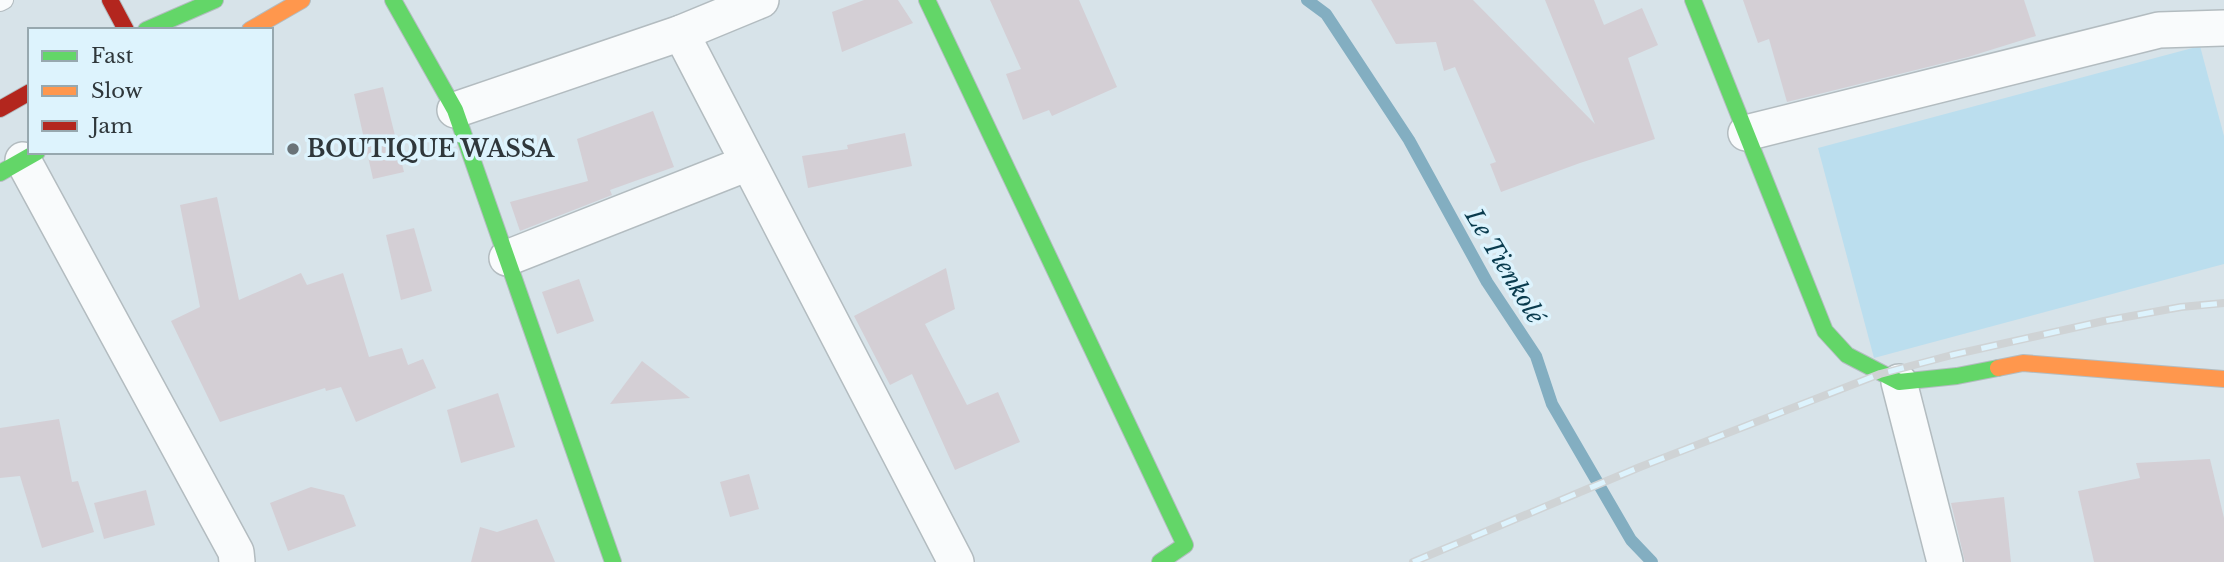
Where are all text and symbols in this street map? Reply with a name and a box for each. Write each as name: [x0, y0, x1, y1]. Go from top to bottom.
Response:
legend: [28, 28, 273, 154]
text: Fast: [91, 43, 133, 69]
text: Slow: [91, 78, 143, 104]
text: Jam: [88, 113, 133, 139]
place label: BOUTIQUE WASSA: [307, 135, 556, 163]
marker: BOUTIQUE WASSA: [285, 141, 301, 157]
water label: Le Tienkolé: [1459, 202, 1552, 331]

